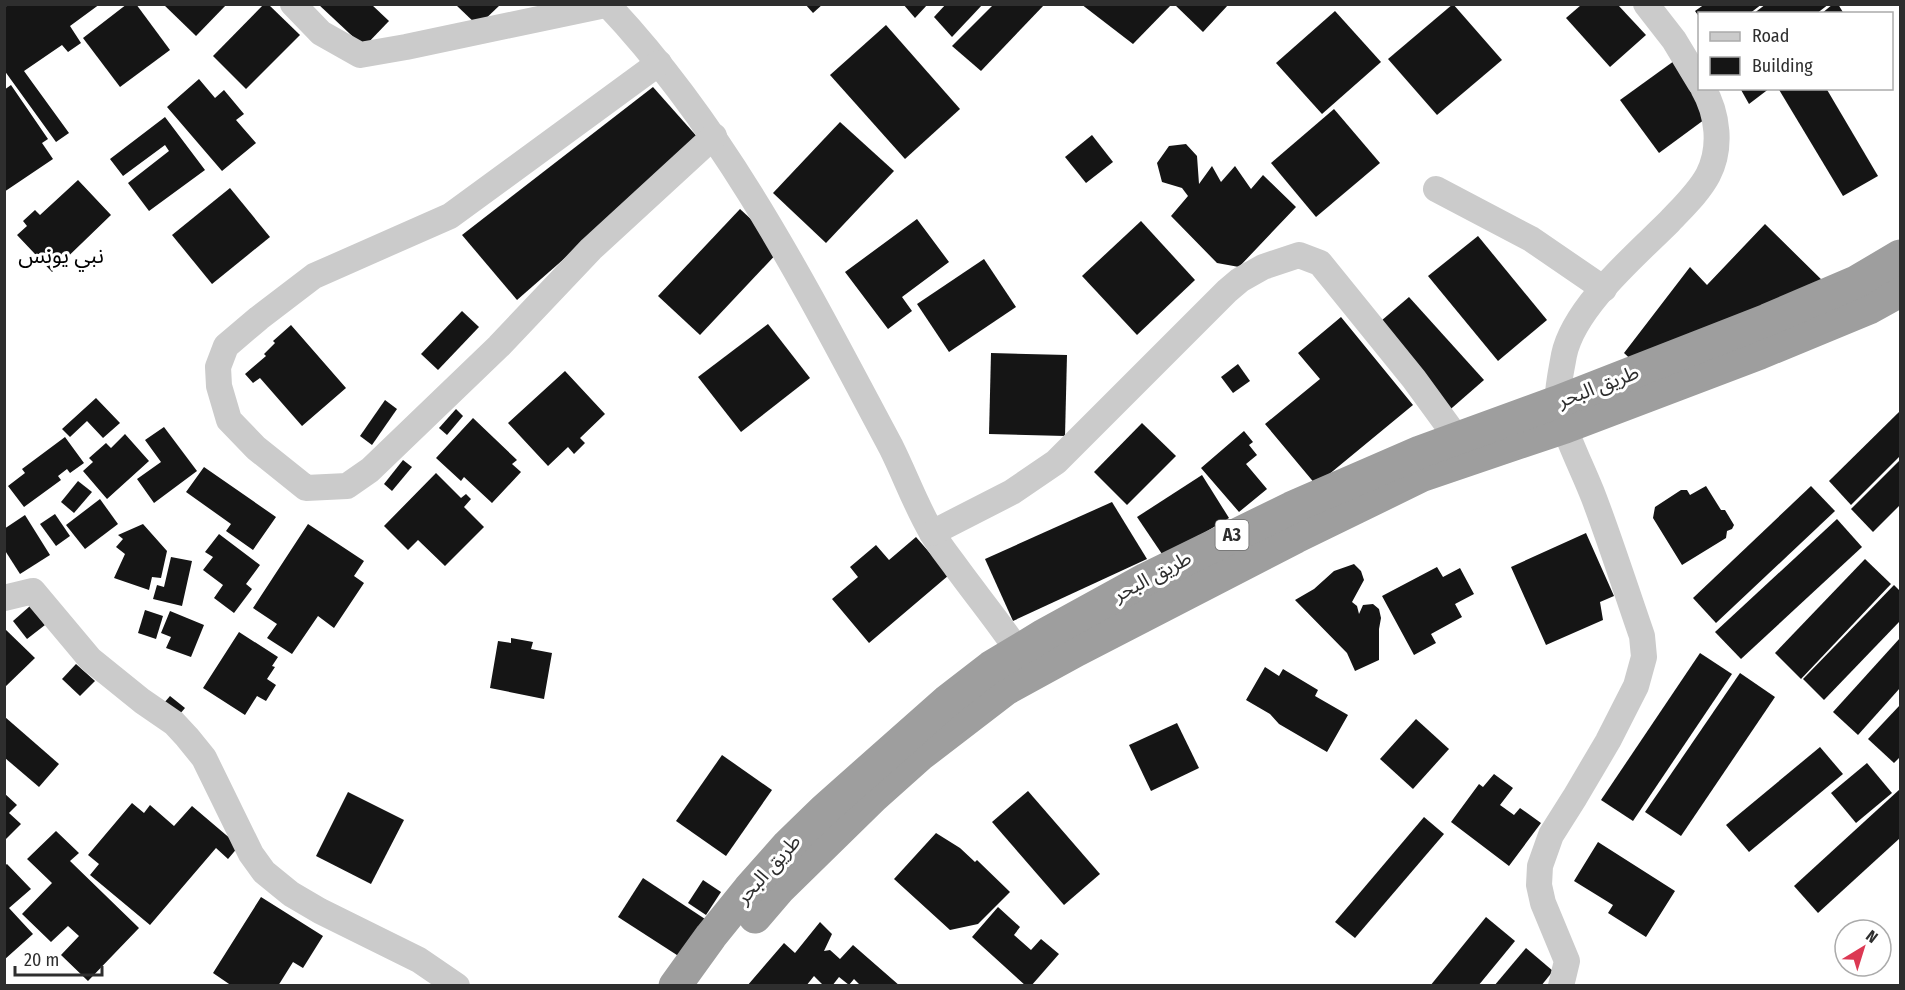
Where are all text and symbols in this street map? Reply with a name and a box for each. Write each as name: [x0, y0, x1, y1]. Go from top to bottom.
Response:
legend: [1698, 12, 1893, 90]
text: Road: [1752, 25, 1789, 47]
text: Building: [1752, 55, 1813, 77]
district label: نبي يونس: [18, 242, 104, 272]
street label: طريق البحر: [1553, 360, 1642, 414]
road number: A3: [1216, 520, 1248, 550]
street label: طريق البحر: [1108, 545, 1196, 608]
street label: طريق البحر: [730, 829, 806, 910]
north arrow: [1833, 918, 1893, 978]
text: N: [1862, 926, 1882, 947]
scale bar: [15, 939, 102, 977]
text: 20 m: [24, 949, 59, 971]

